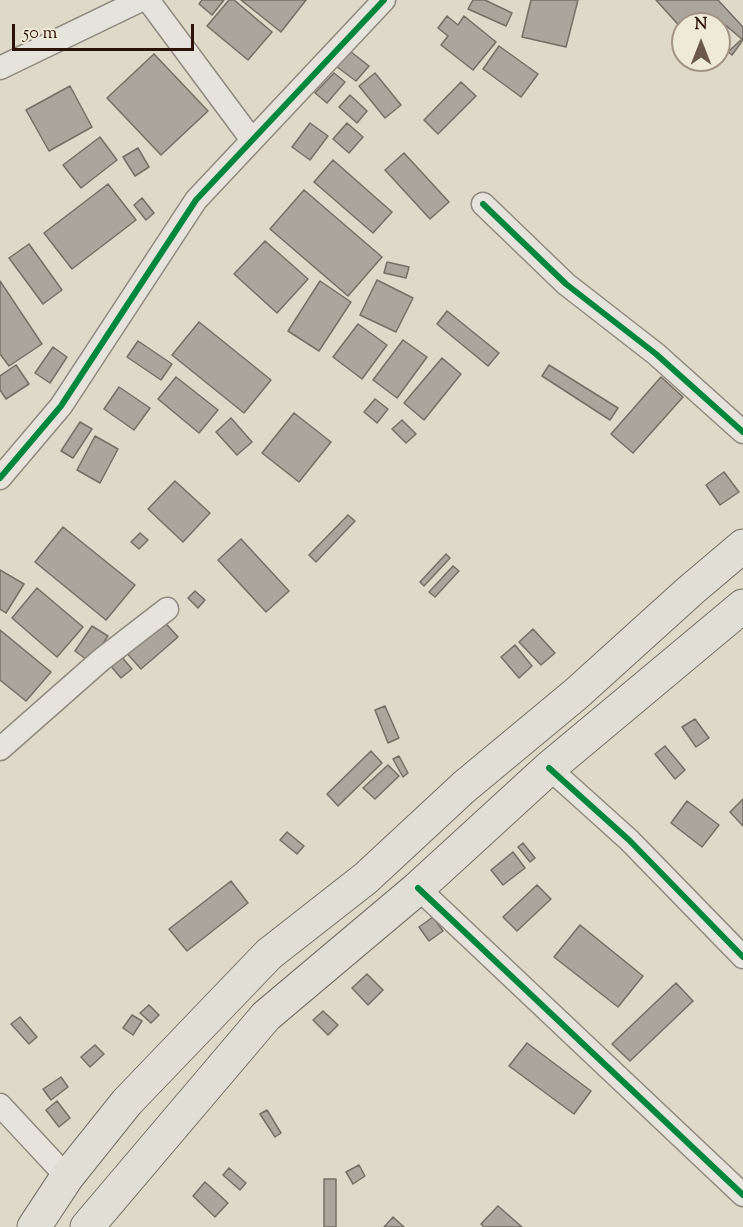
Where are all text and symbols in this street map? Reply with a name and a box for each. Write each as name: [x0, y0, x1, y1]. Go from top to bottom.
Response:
scale bar: [15, 12, 196, 50]
north arrow: [671, 12, 731, 72]
text: N: [695, 14, 707, 37]
text: 50 m: [23, 21, 57, 47]

